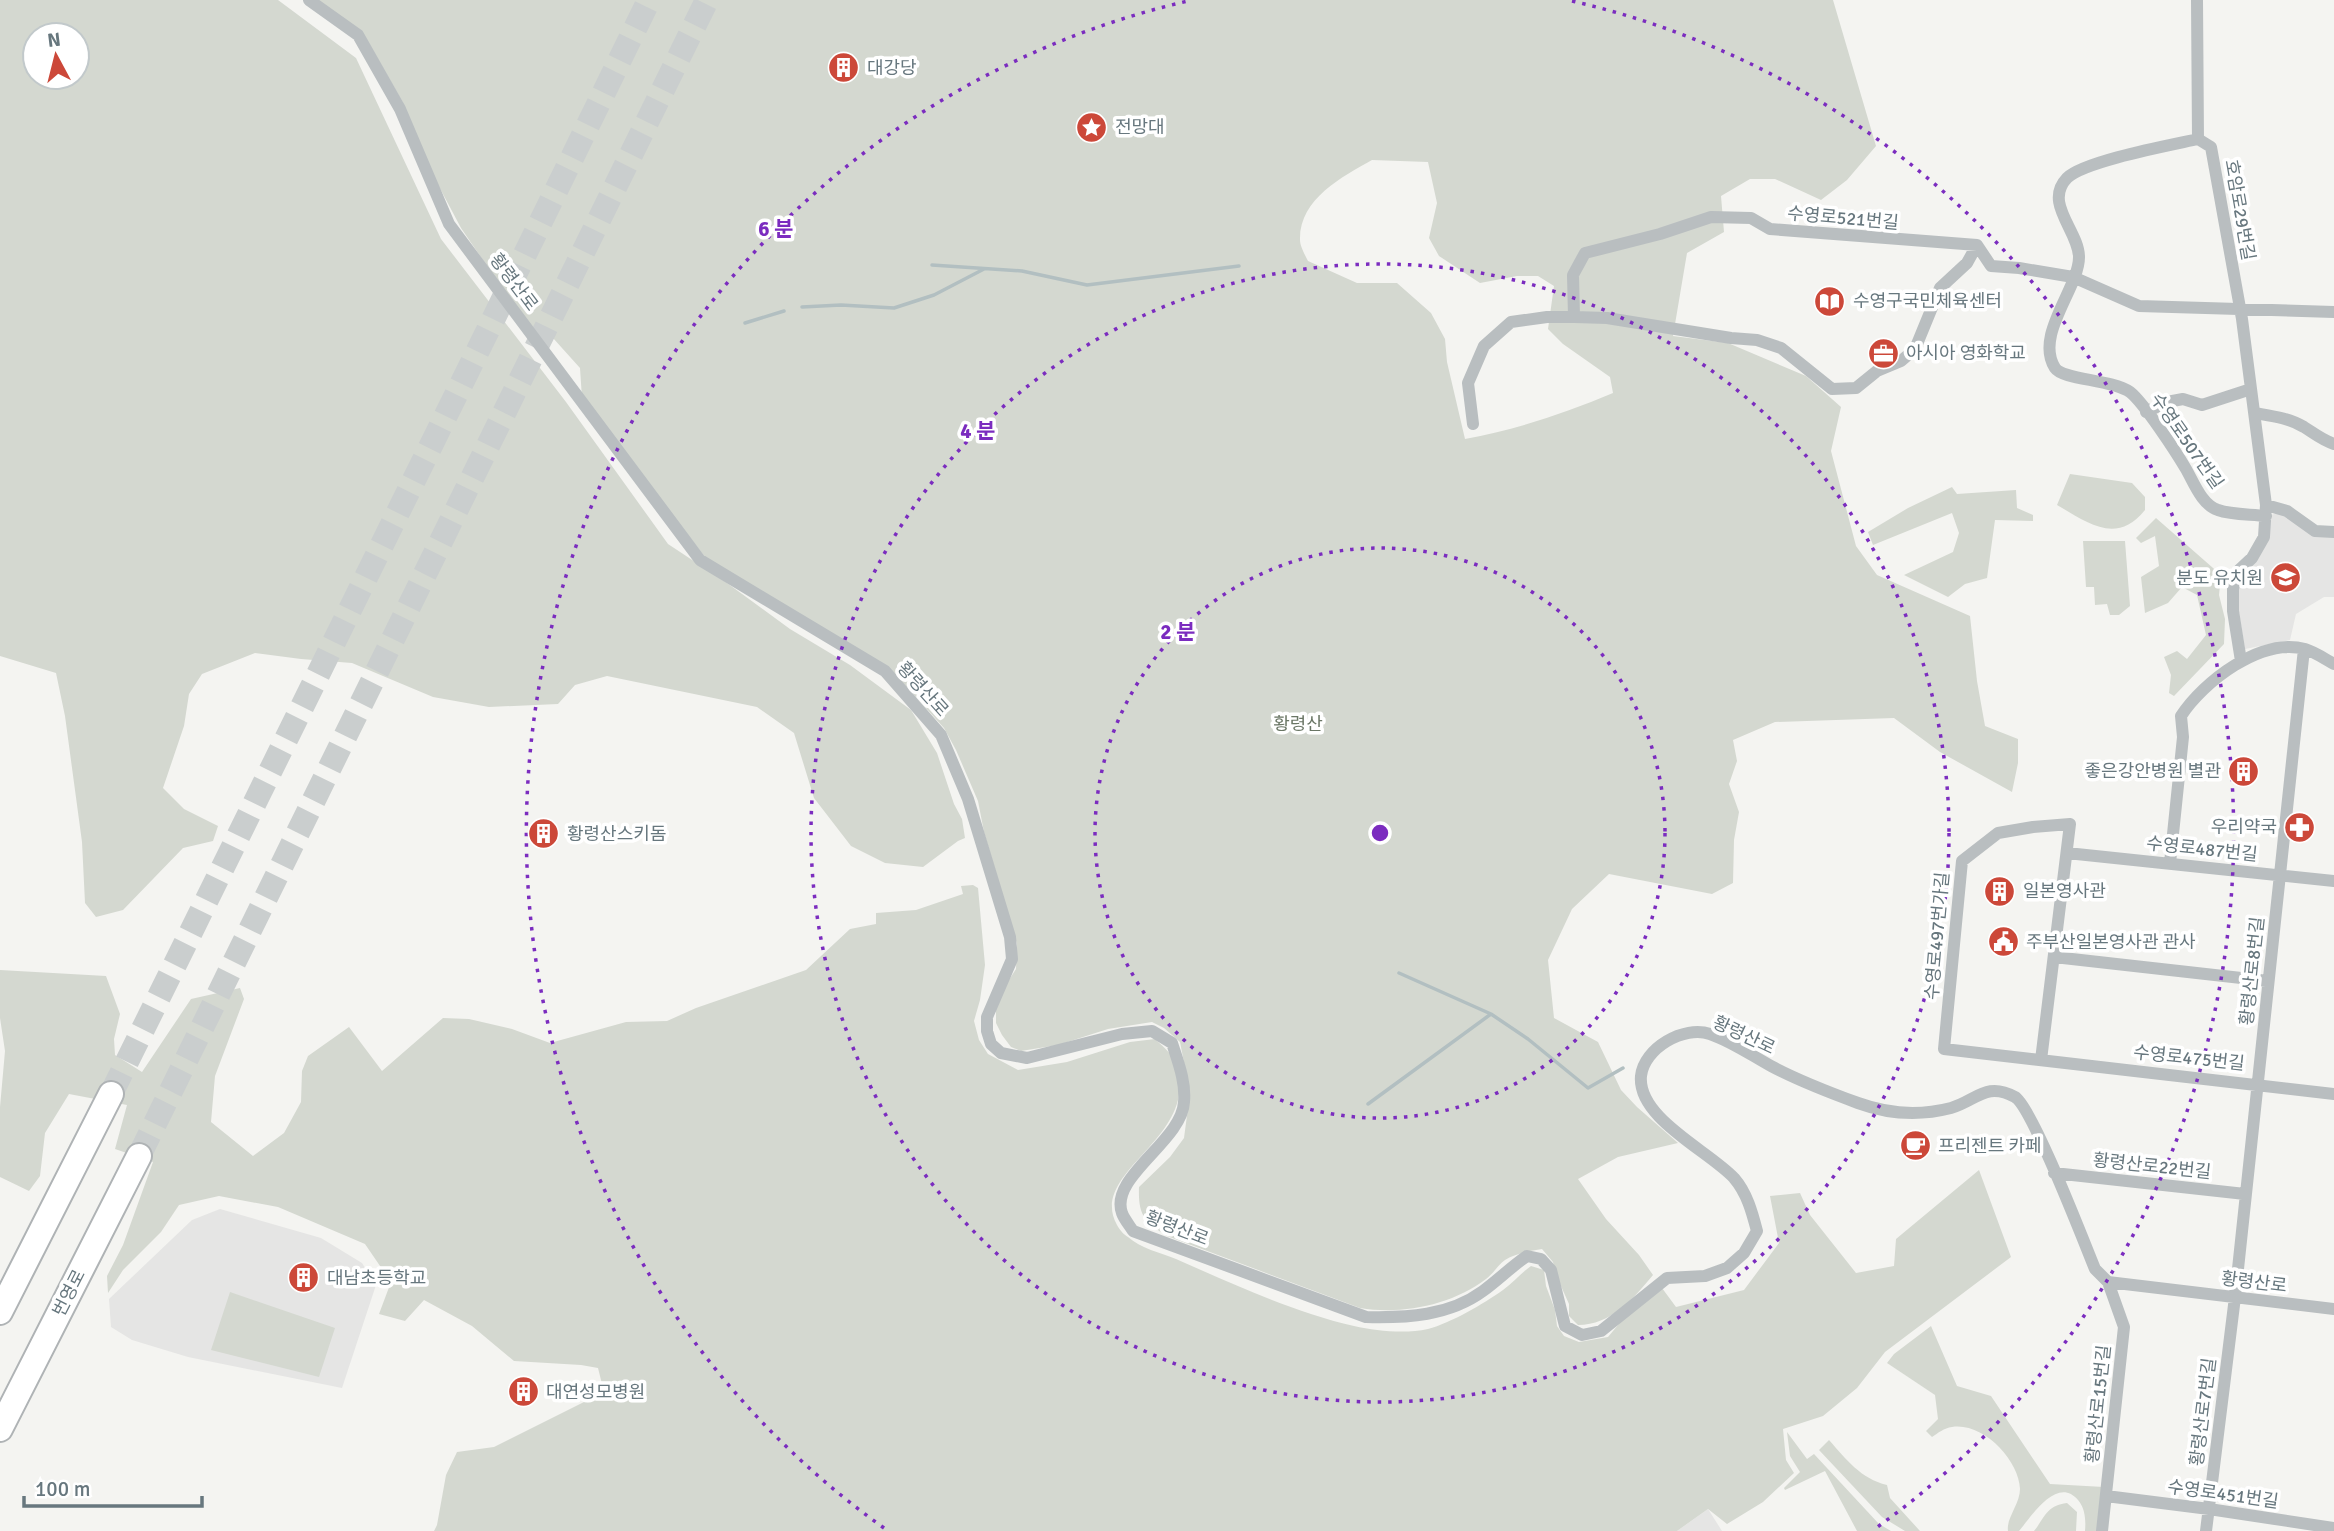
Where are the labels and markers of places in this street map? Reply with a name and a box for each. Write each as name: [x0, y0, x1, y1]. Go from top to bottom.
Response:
building icon: 대강당: [827, 51, 861, 85]
place label: 대강당: [867, 57, 917, 79]
place icon: 전망대: [1075, 110, 1109, 144]
place label: 전망대: [1115, 116, 1165, 138]
library icon: 수영구국민체육센터: [1813, 284, 1847, 318]
place label: 수영구국민체육센터: [1853, 290, 2002, 312]
office icon: 아시아 영화학교: [1866, 336, 1900, 370]
place label: 아시아 영화학교: [1906, 342, 2026, 364]
school or university icon: 분도 유치원: [2269, 561, 2303, 595]
place label: 분도 유치원: [2176, 567, 2263, 589]
building icon: 좋은강안병원 별관: [2227, 754, 2261, 788]
place label: 좋은강안병원 별관: [2085, 760, 2221, 782]
pharmacy icon: 우리약국: [2283, 810, 2317, 844]
place label: 우리약국: [2211, 816, 2277, 838]
building icon: 황령산스키돔: [527, 817, 561, 851]
centre of rings: [1368, 821, 1392, 845]
place label: 황령산스키돔: [567, 823, 666, 845]
building icon: 일본영사관: [1983, 874, 2017, 908]
place label: 일본영사관: [2023, 880, 2106, 902]
public building icon: 주부산일본영사관 관사: [1986, 925, 2020, 959]
place label: 주부산일본영사관 관사: [2026, 931, 2196, 953]
cafe icon: 프리젠트 카페: [1898, 1129, 1932, 1163]
place label: 프리젠트 카페: [1938, 1135, 2041, 1157]
building icon: 대남초등학교: [287, 1261, 321, 1295]
place label: 대남초등학교: [327, 1267, 426, 1289]
building icon: 대연성모병원: [506, 1375, 540, 1409]
place label: 대연성모병원: [546, 1381, 645, 1403]

